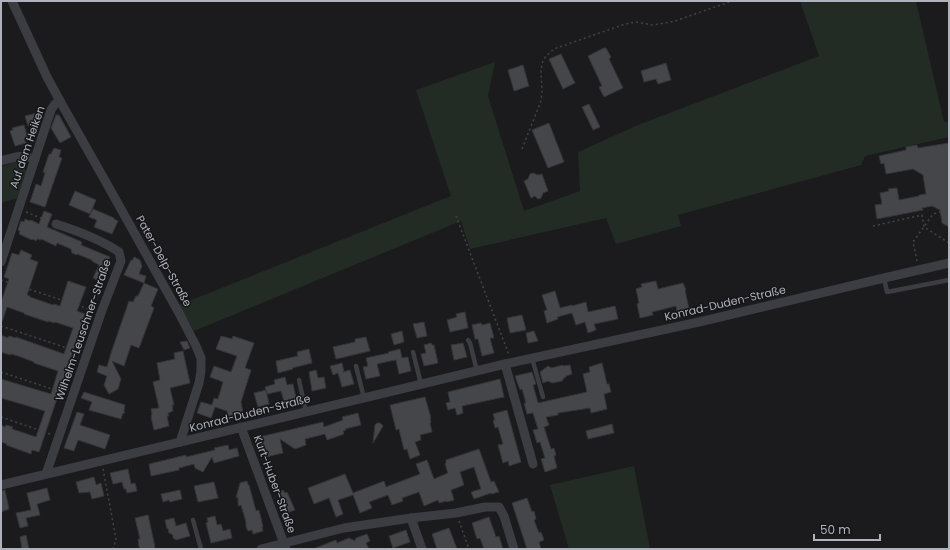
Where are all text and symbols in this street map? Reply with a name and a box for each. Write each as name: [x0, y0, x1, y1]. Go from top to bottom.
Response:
street label: Auf dem Heiken: [5, 104, 49, 190]
street label: Pater-Delp-Straße: [132, 213, 196, 310]
street label: Wilhelm-Leuschner-Straße: [51, 257, 115, 403]
street label: Konrad-Duden-Straße: [663, 281, 787, 325]
street label: Konrad-Duden-Straße: [188, 390, 312, 436]
street label: Kurt-Huber-Straße: [250, 433, 300, 535]
scale bar: [814, 516, 880, 542]
text: 50 m: [820, 521, 851, 538]

